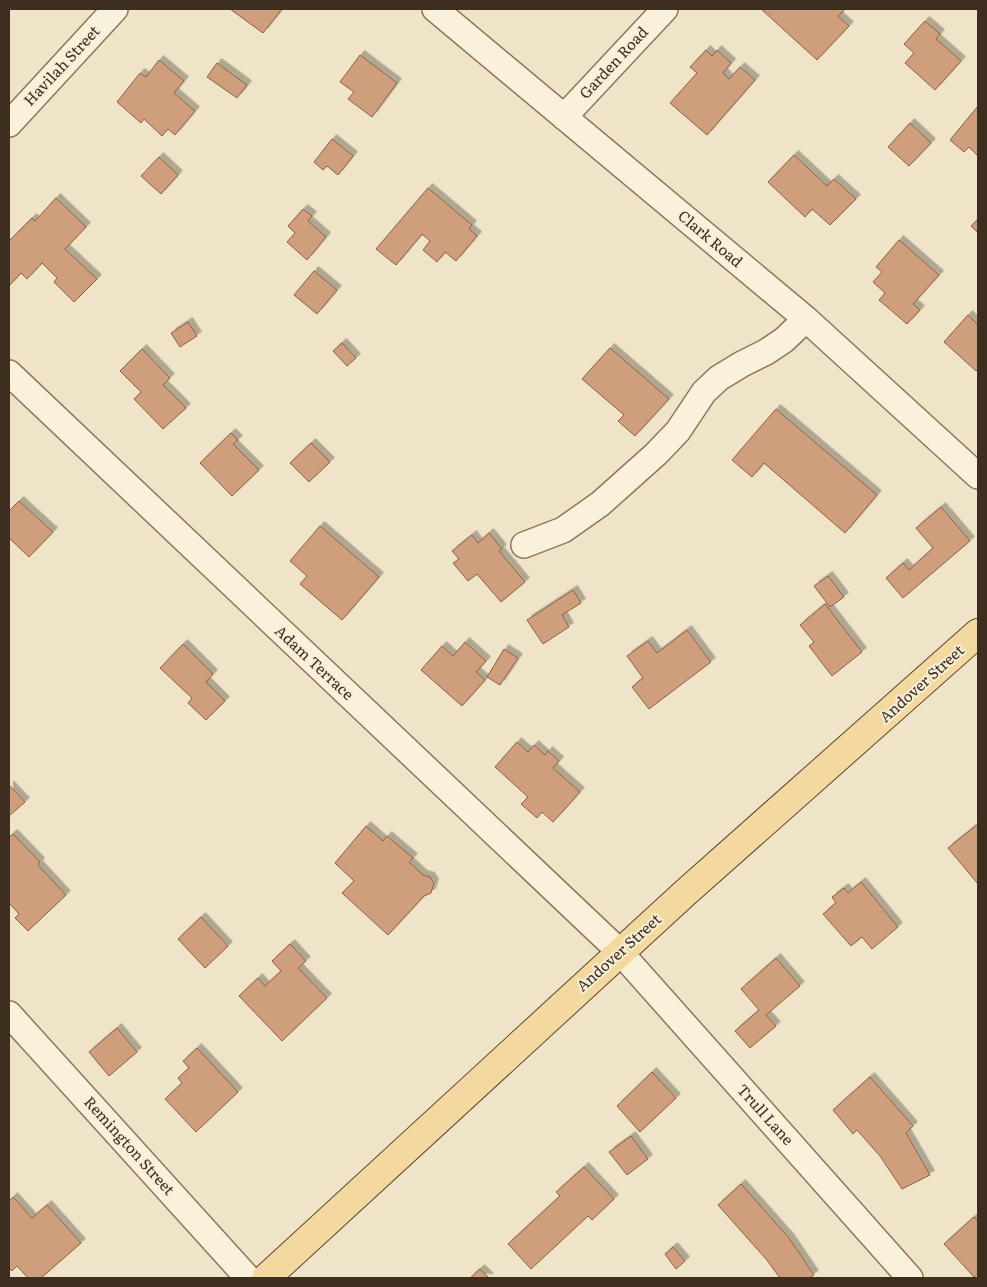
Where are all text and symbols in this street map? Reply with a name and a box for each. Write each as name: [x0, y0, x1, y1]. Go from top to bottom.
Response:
street label: Havilah Street: [17, 20, 104, 110]
street label: Garden Road: [573, 20, 653, 104]
street label: Clark Road: [673, 204, 748, 272]
street label: Adam Terrace: [270, 619, 360, 705]
street label: Andover Street: [873, 638, 969, 727]
street label: Andover Street: [570, 907, 666, 996]
street label: Trull Lane: [732, 1078, 800, 1150]
street label: Remington Street: [79, 1090, 181, 1200]

